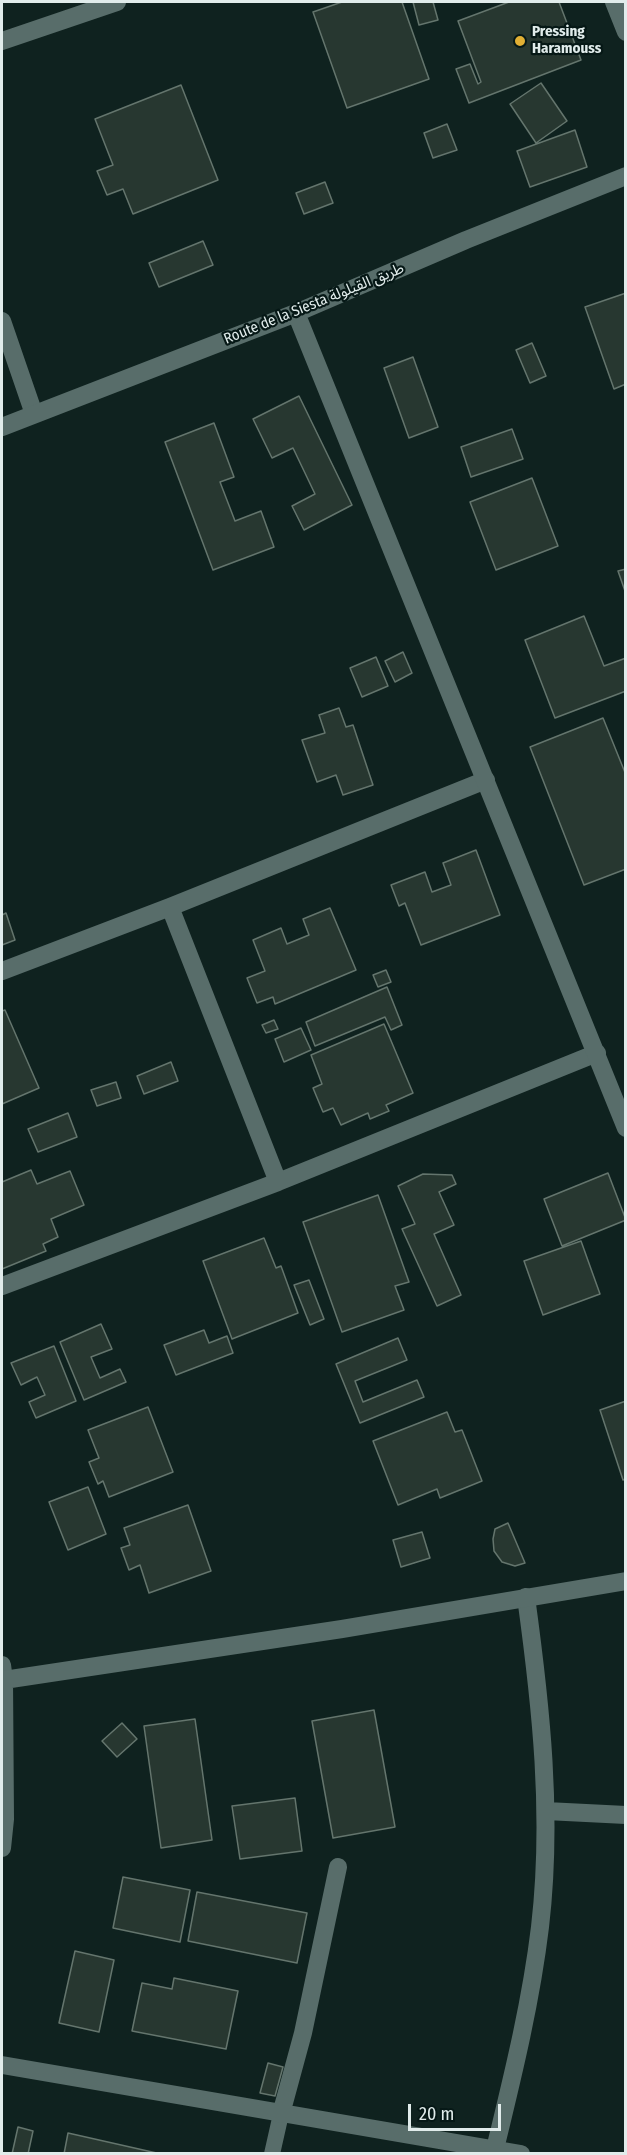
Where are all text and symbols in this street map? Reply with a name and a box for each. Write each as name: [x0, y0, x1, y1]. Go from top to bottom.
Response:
place label: Pressing Haramouss: [532, 23, 601, 58]
marker: Pressing Haramouss: [513, 34, 527, 48]
street label: Route de la Siesta طريق القيلولة: [221, 260, 407, 348]
scale bar: [411, 2092, 504, 2130]
text: 20 m: [419, 2103, 454, 2125]

